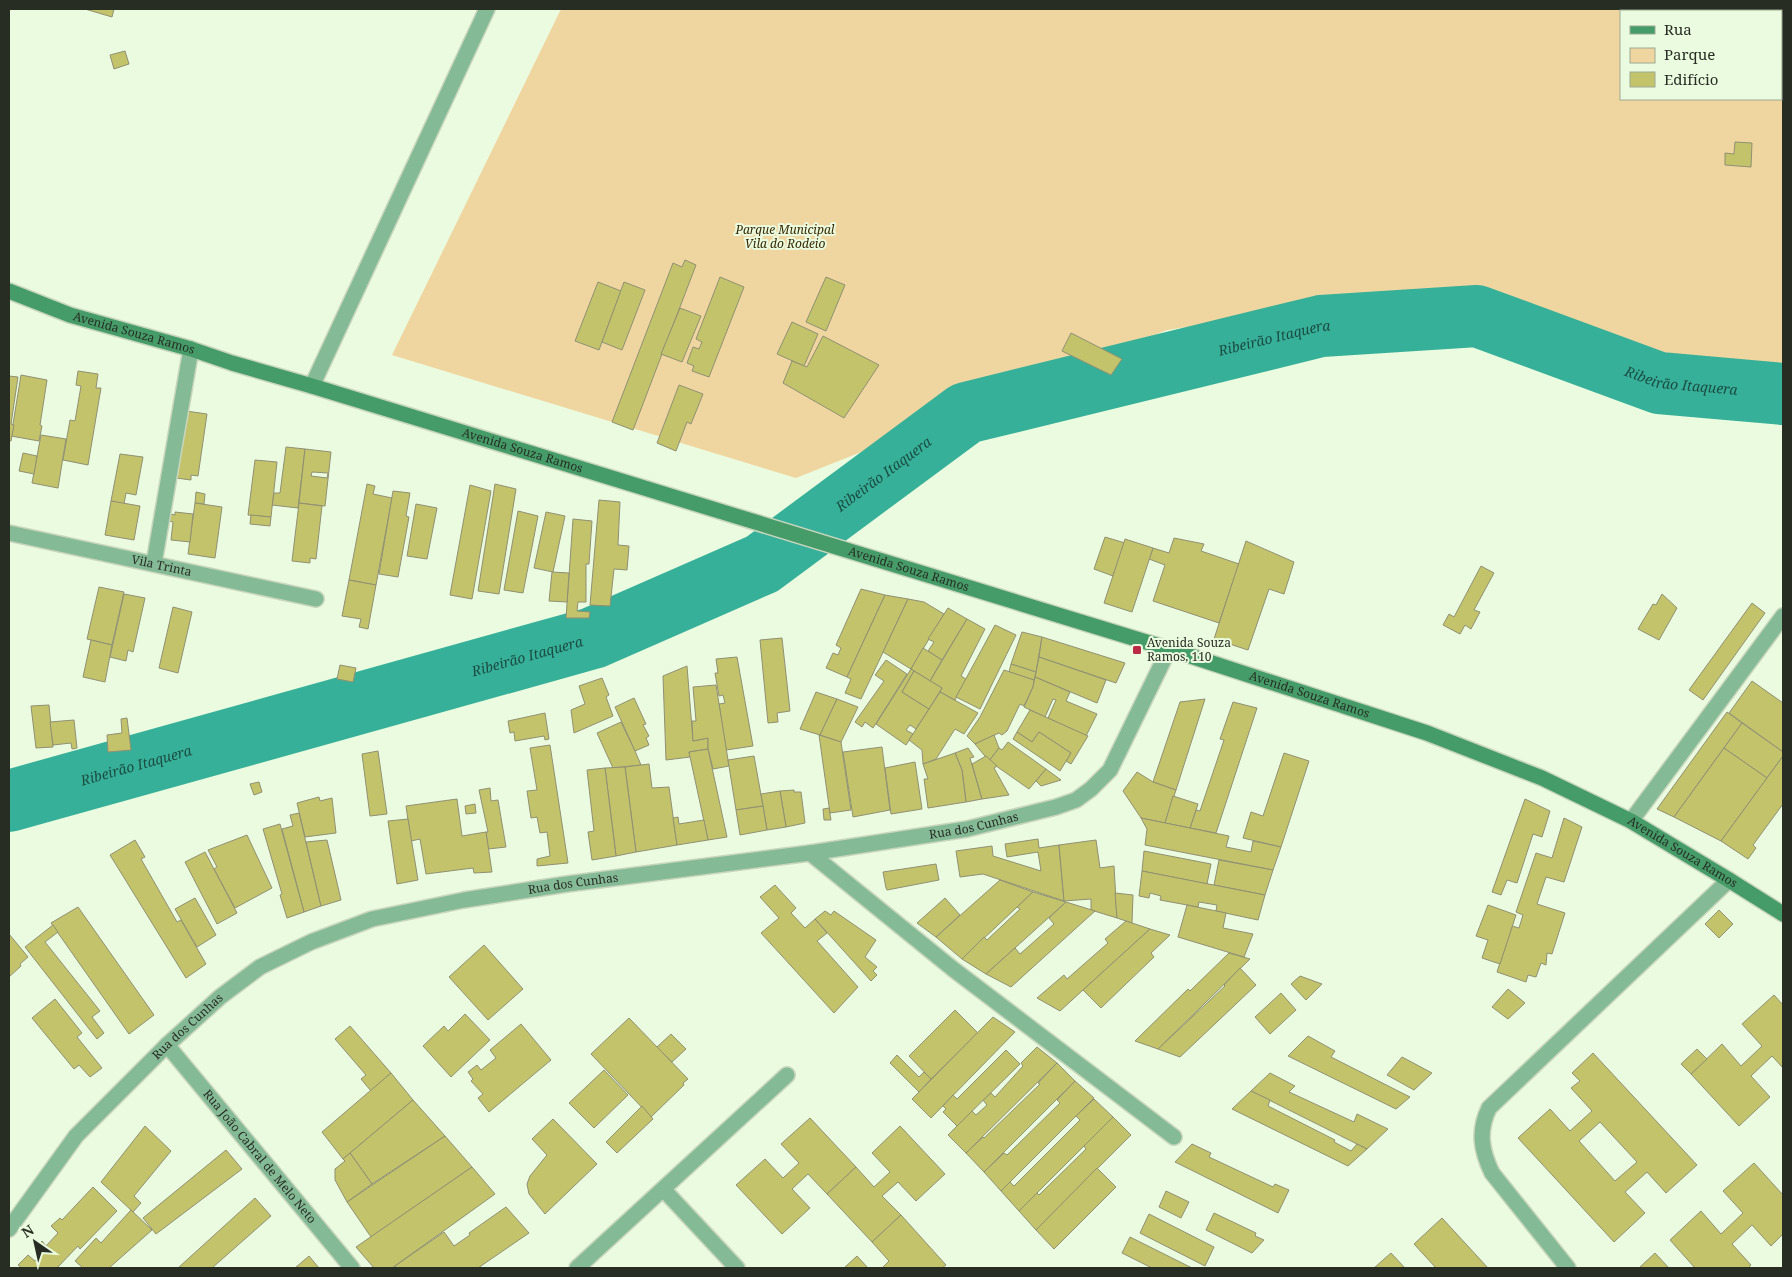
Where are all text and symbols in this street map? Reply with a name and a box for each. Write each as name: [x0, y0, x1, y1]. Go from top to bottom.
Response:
legend: [1620, 10, 1782, 100]
text: Rua: [1664, 19, 1692, 39]
text: Parque: [1664, 44, 1715, 64]
text: Edifício: [1664, 69, 1719, 89]
park label: Parque Municipal Vila do Rodeio: [734, 221, 835, 252]
street label: Avenida Souza Ramos: [71, 307, 197, 358]
water label: Ribeirão Itaquera: [1215, 315, 1332, 360]
water label: Ribeirão Itaquera: [1621, 361, 1739, 399]
street label: Avenida Souza Ramos: [460, 424, 585, 477]
water label: Ribeirão Itaquera: [831, 431, 936, 516]
street label: Avenida Souza Ramos: [846, 542, 971, 595]
street label: Vila Trinta: [130, 551, 194, 580]
water label: Ribeirão Itaquera: [468, 631, 586, 681]
place label: Avenida Souza Ramos, 110: [1147, 634, 1231, 665]
marker: Avenida Souza Ramos, 110: [1131, 644, 1143, 656]
street label: Avenida Souza Ramos: [1247, 667, 1372, 722]
water label: Ribeirão Itaquera: [77, 740, 195, 790]
street label: Rua dos Cunhas: [928, 808, 1020, 843]
street label: Avenida Souza Ramos: [1625, 812, 1741, 891]
street label: Rua dos Cunhas: [527, 869, 619, 898]
street label: Rua dos Cunhas: [148, 989, 227, 1063]
street label: Rua João Cabral de Melo Neto: [199, 1086, 321, 1227]
north arrow: [10, 1217, 60, 1267]
text: N: [18, 1220, 37, 1242]

